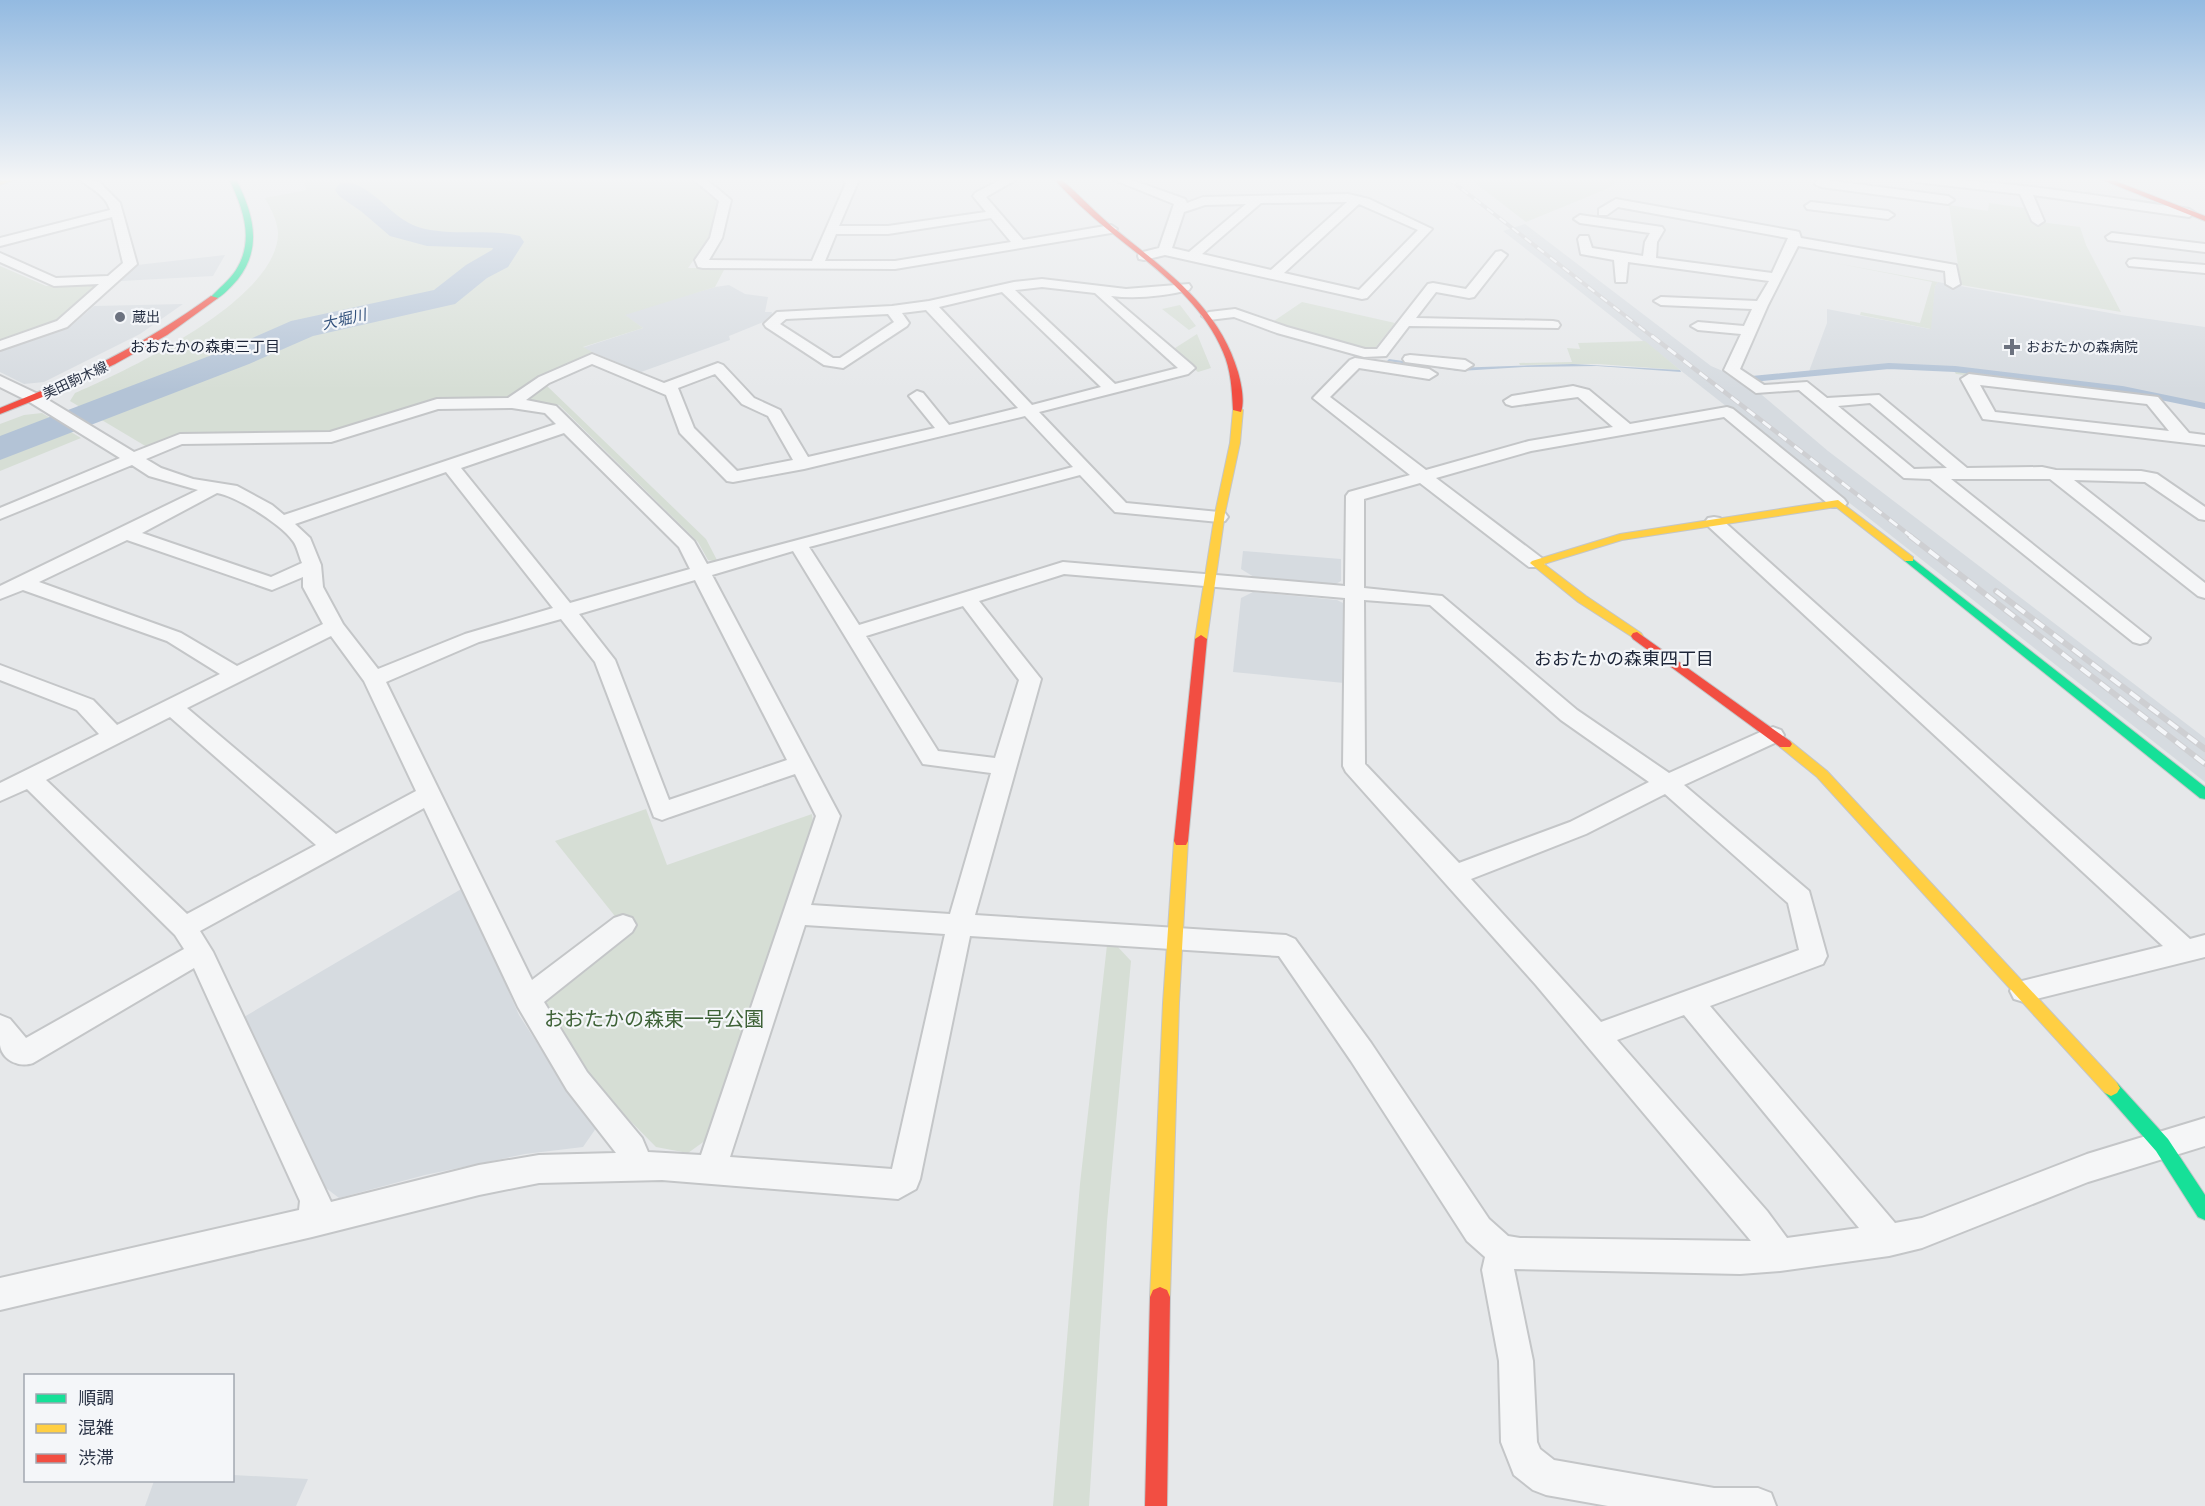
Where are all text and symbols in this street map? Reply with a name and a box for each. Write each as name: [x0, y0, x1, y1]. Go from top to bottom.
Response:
water label: 大堀川: [320, 305, 370, 332]
place label: 蔵出: [132, 309, 160, 325]
marker: 蔵出: [113, 310, 127, 324]
district label: おおたかの森東三丁目: [130, 338, 280, 355]
marker: おおたかの森病院: [2003, 338, 2021, 356]
place label: おおたかの森病院: [2026, 339, 2138, 355]
street label: 美田駒木線: [40, 358, 110, 402]
district label: おおたかの森東四丁目: [1534, 649, 1714, 669]
park label: おおたかの森東一号公園: [544, 1008, 764, 1030]
legend: [24, 1374, 234, 1482]
text: 順調: [78, 1388, 114, 1408]
text: 混雑: [78, 1418, 114, 1438]
text: 渋滞: [78, 1448, 114, 1468]

